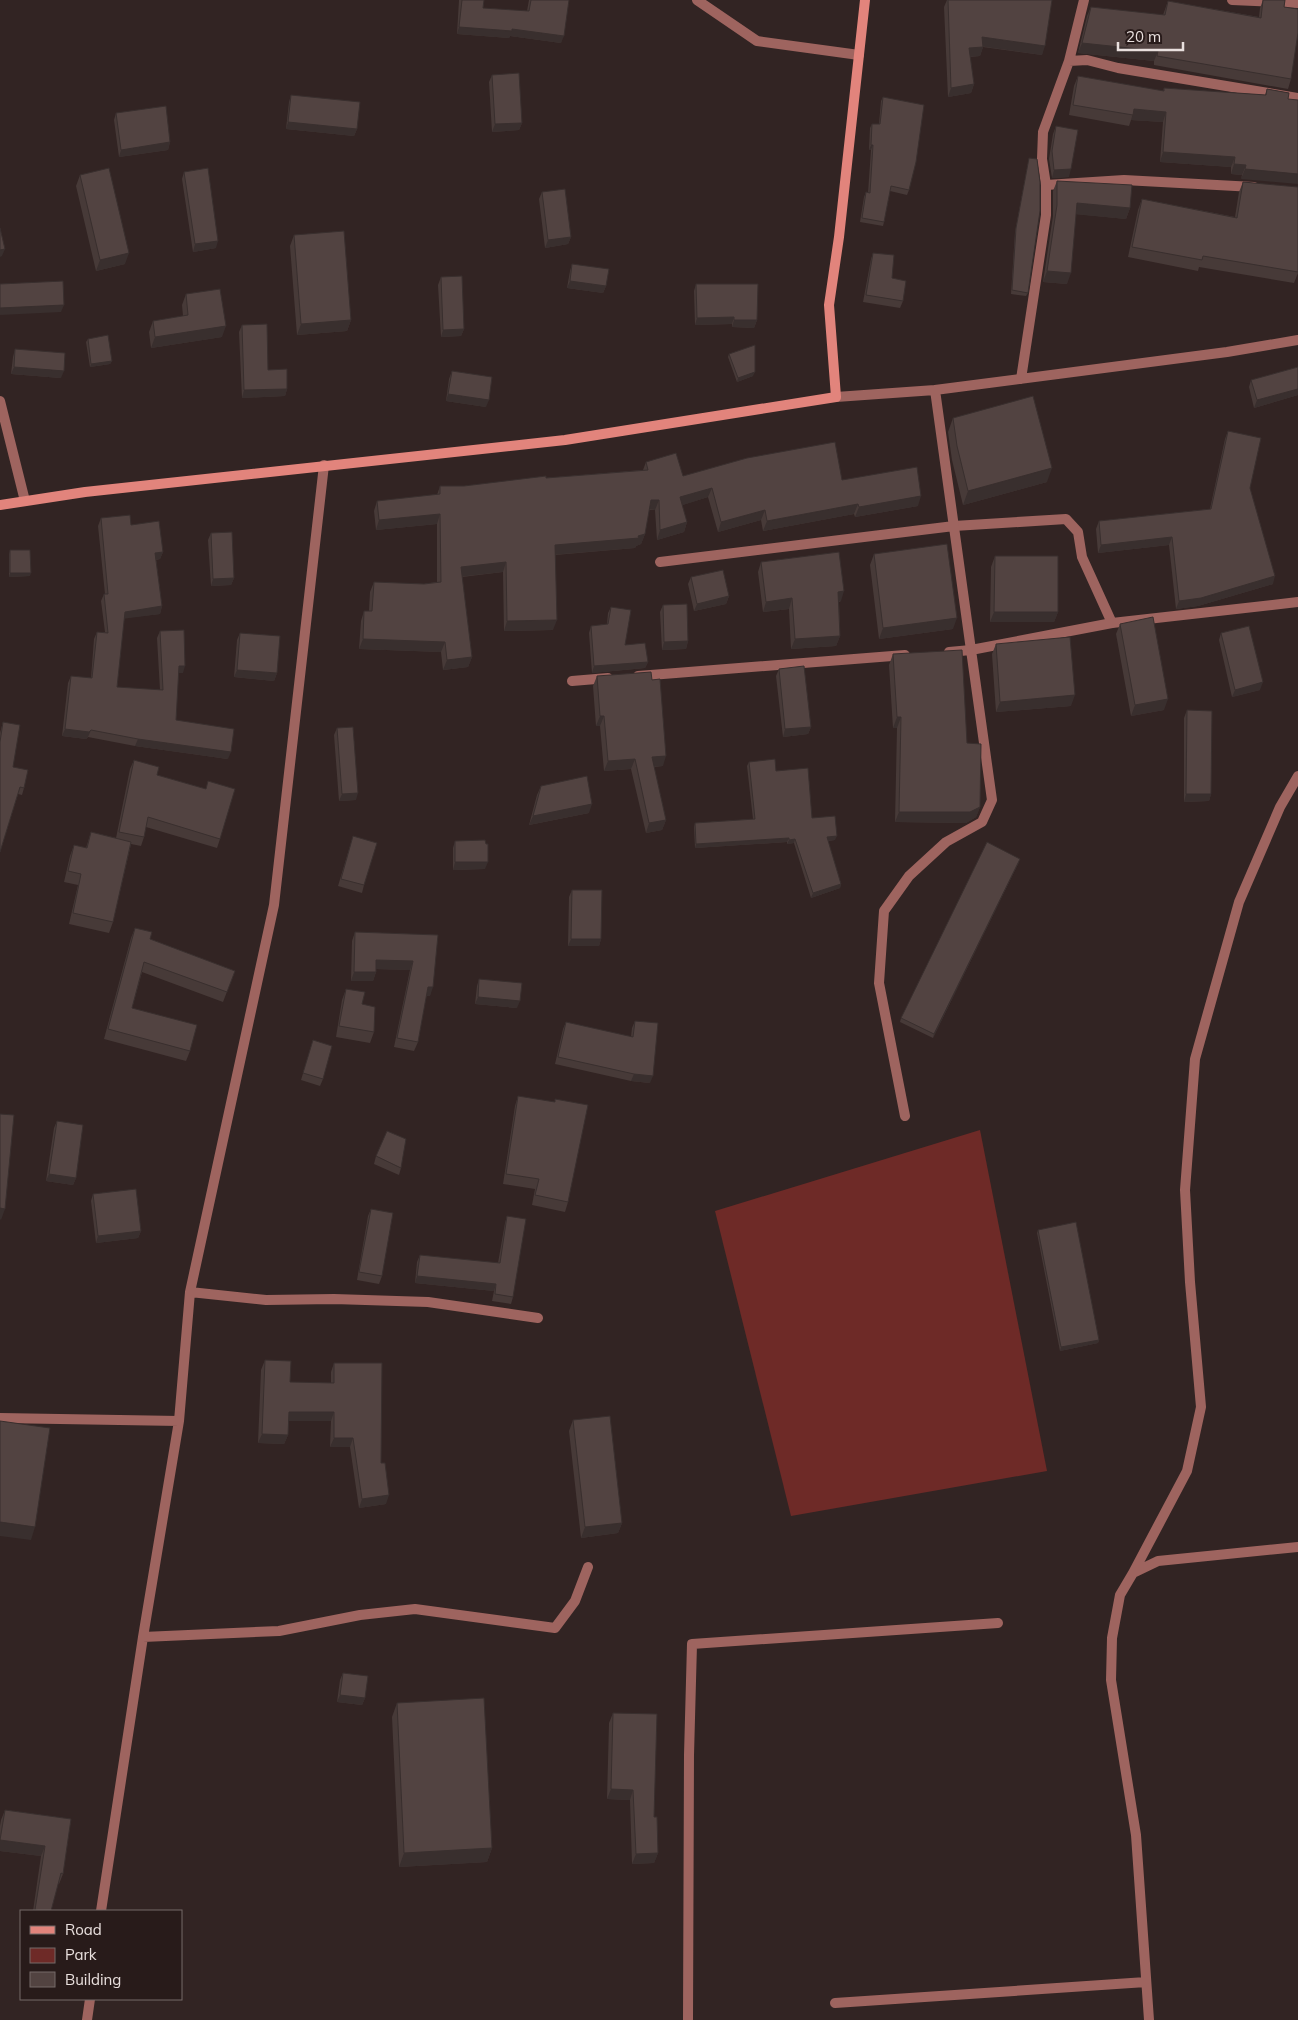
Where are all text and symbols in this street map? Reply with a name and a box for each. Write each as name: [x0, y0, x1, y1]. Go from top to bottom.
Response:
scale bar: [1118, 20, 1183, 52]
text: 20 m: [1126, 27, 1161, 46]
legend: [20, 1910, 182, 2000]
text: Road: [65, 1920, 102, 1939]
text: Park: [65, 1945, 97, 1964]
text: Building: [65, 1970, 121, 1989]

